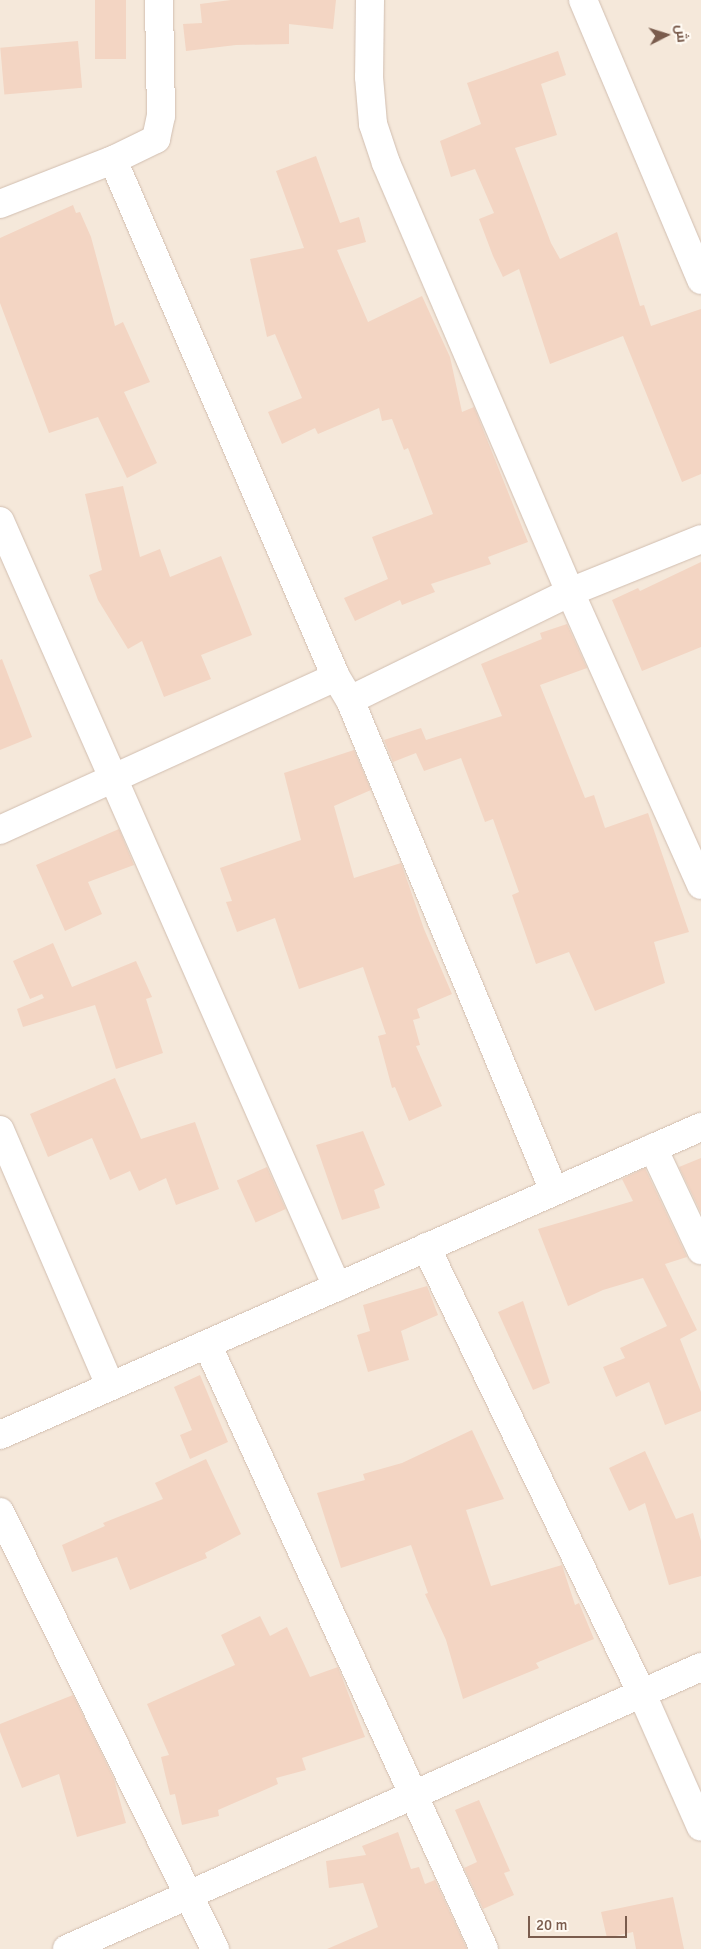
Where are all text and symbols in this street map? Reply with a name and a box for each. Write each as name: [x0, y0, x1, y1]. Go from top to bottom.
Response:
north arrow: [641, 10, 691, 60]
text: ش: [672, 24, 691, 43]
scale bar: [531, 1906, 630, 1938]
text: 20 m: [536, 1916, 567, 1934]

